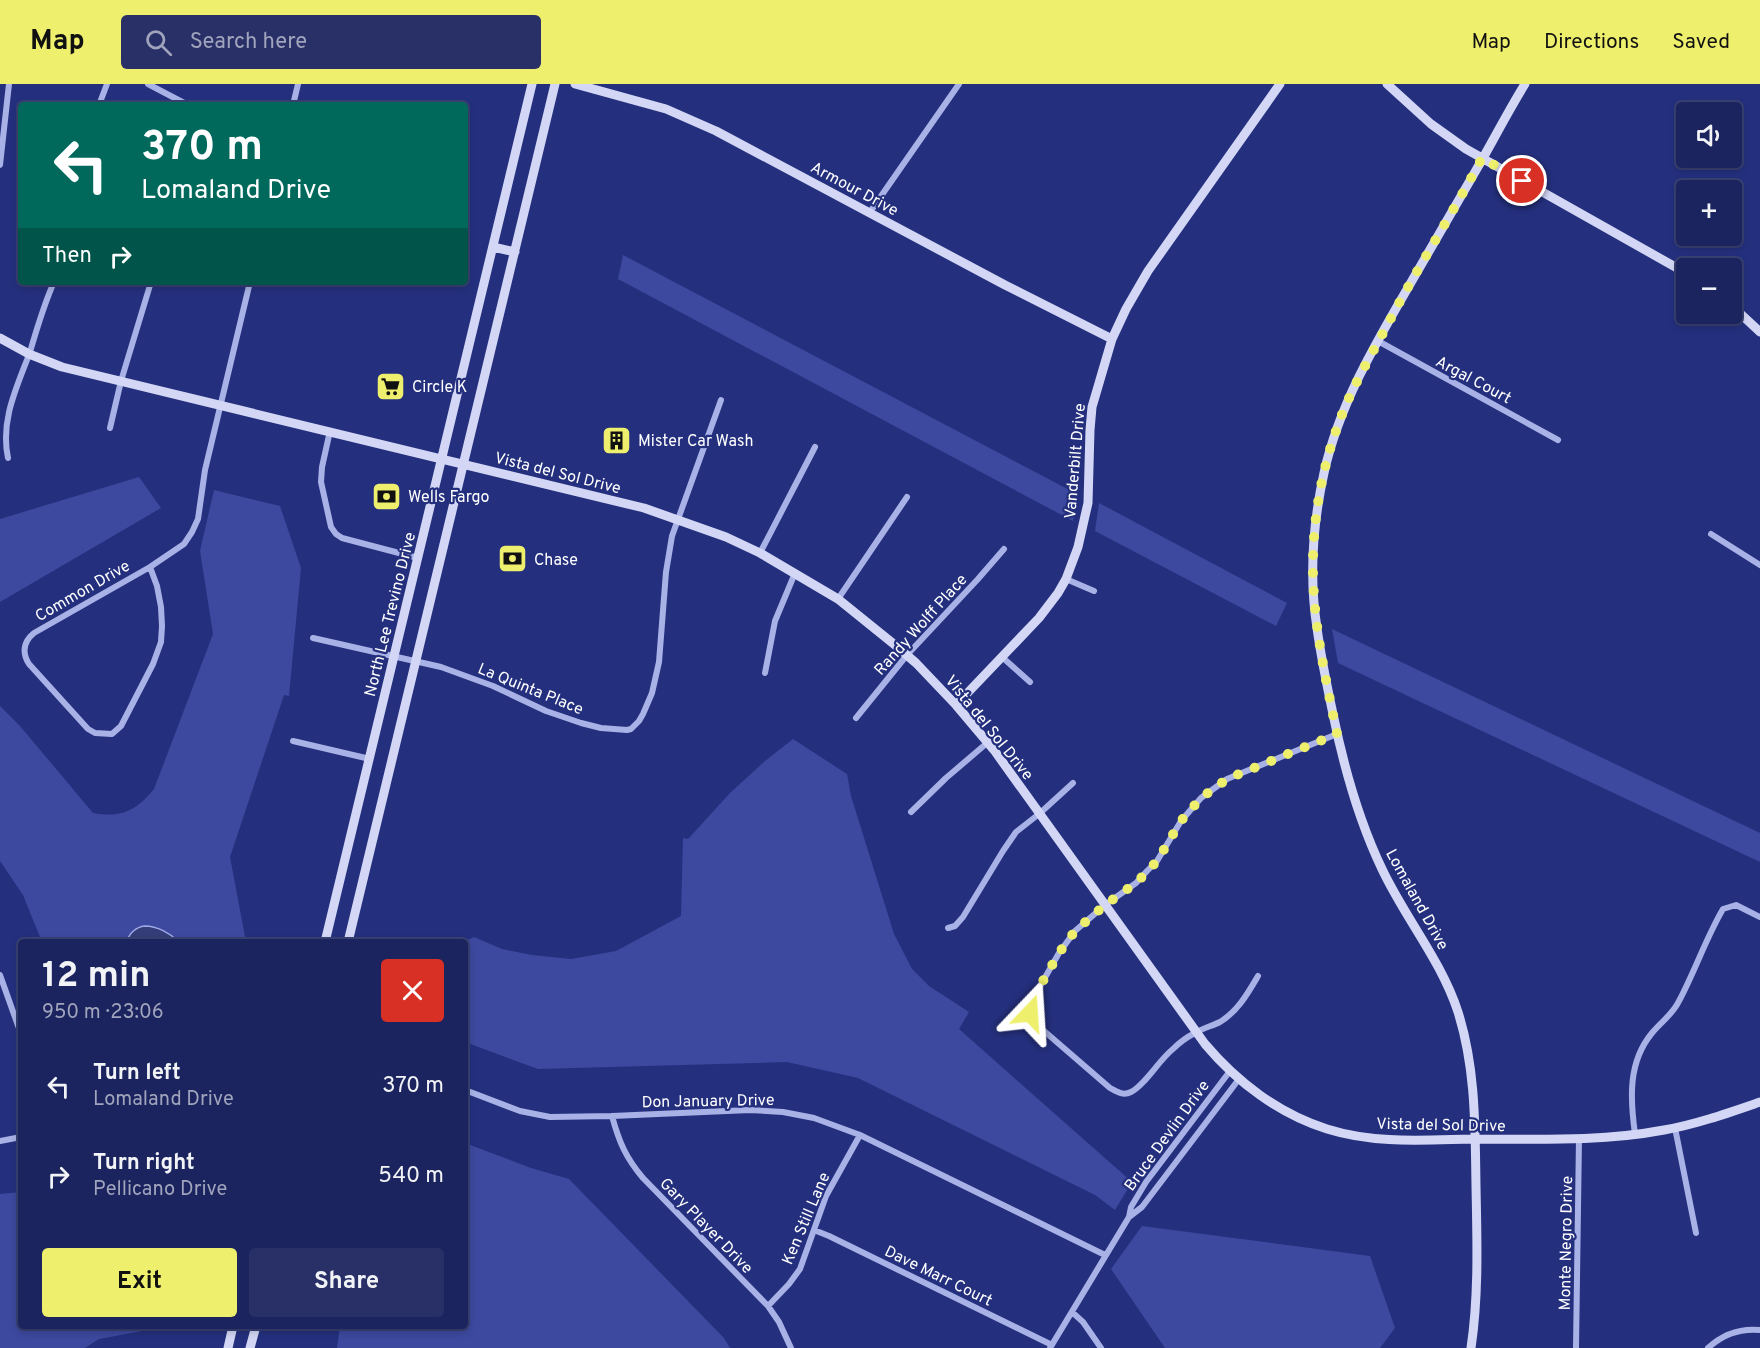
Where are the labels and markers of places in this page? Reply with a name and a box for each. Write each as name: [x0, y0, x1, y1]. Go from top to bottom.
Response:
pin: [1496, 155, 1547, 206]
supermarket icon: Circle K: [375, 370, 407, 402]
place label: Circle K: [412, 378, 467, 398]
building icon: Mister Car Wash: [601, 424, 633, 456]
place label: Mister Car Wash: [638, 432, 754, 452]
bank icon: Wells Fargo: [371, 480, 403, 512]
place label: Wells Fargo: [408, 488, 489, 508]
bank icon: Chase: [497, 543, 529, 575]
place label: Chase: [534, 551, 578, 571]

